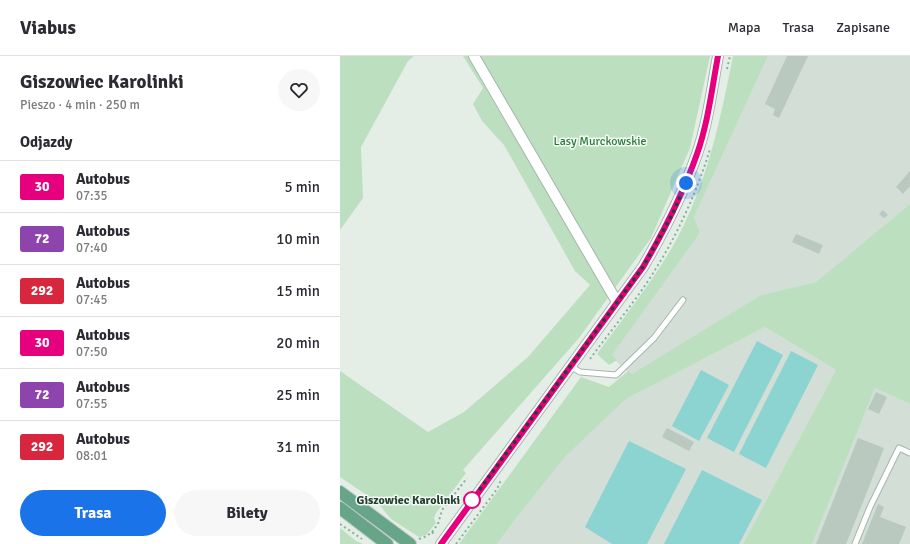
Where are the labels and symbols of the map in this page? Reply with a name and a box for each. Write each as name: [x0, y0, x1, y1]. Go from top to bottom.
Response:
park label: Lasy Murckowskie: [554, 134, 646, 149]
your location: [676, 173, 696, 193]
marker: Giszowiec Karolinki: [463, 491, 481, 509]
place label: Giszowiec Karolinki: [357, 493, 460, 508]

